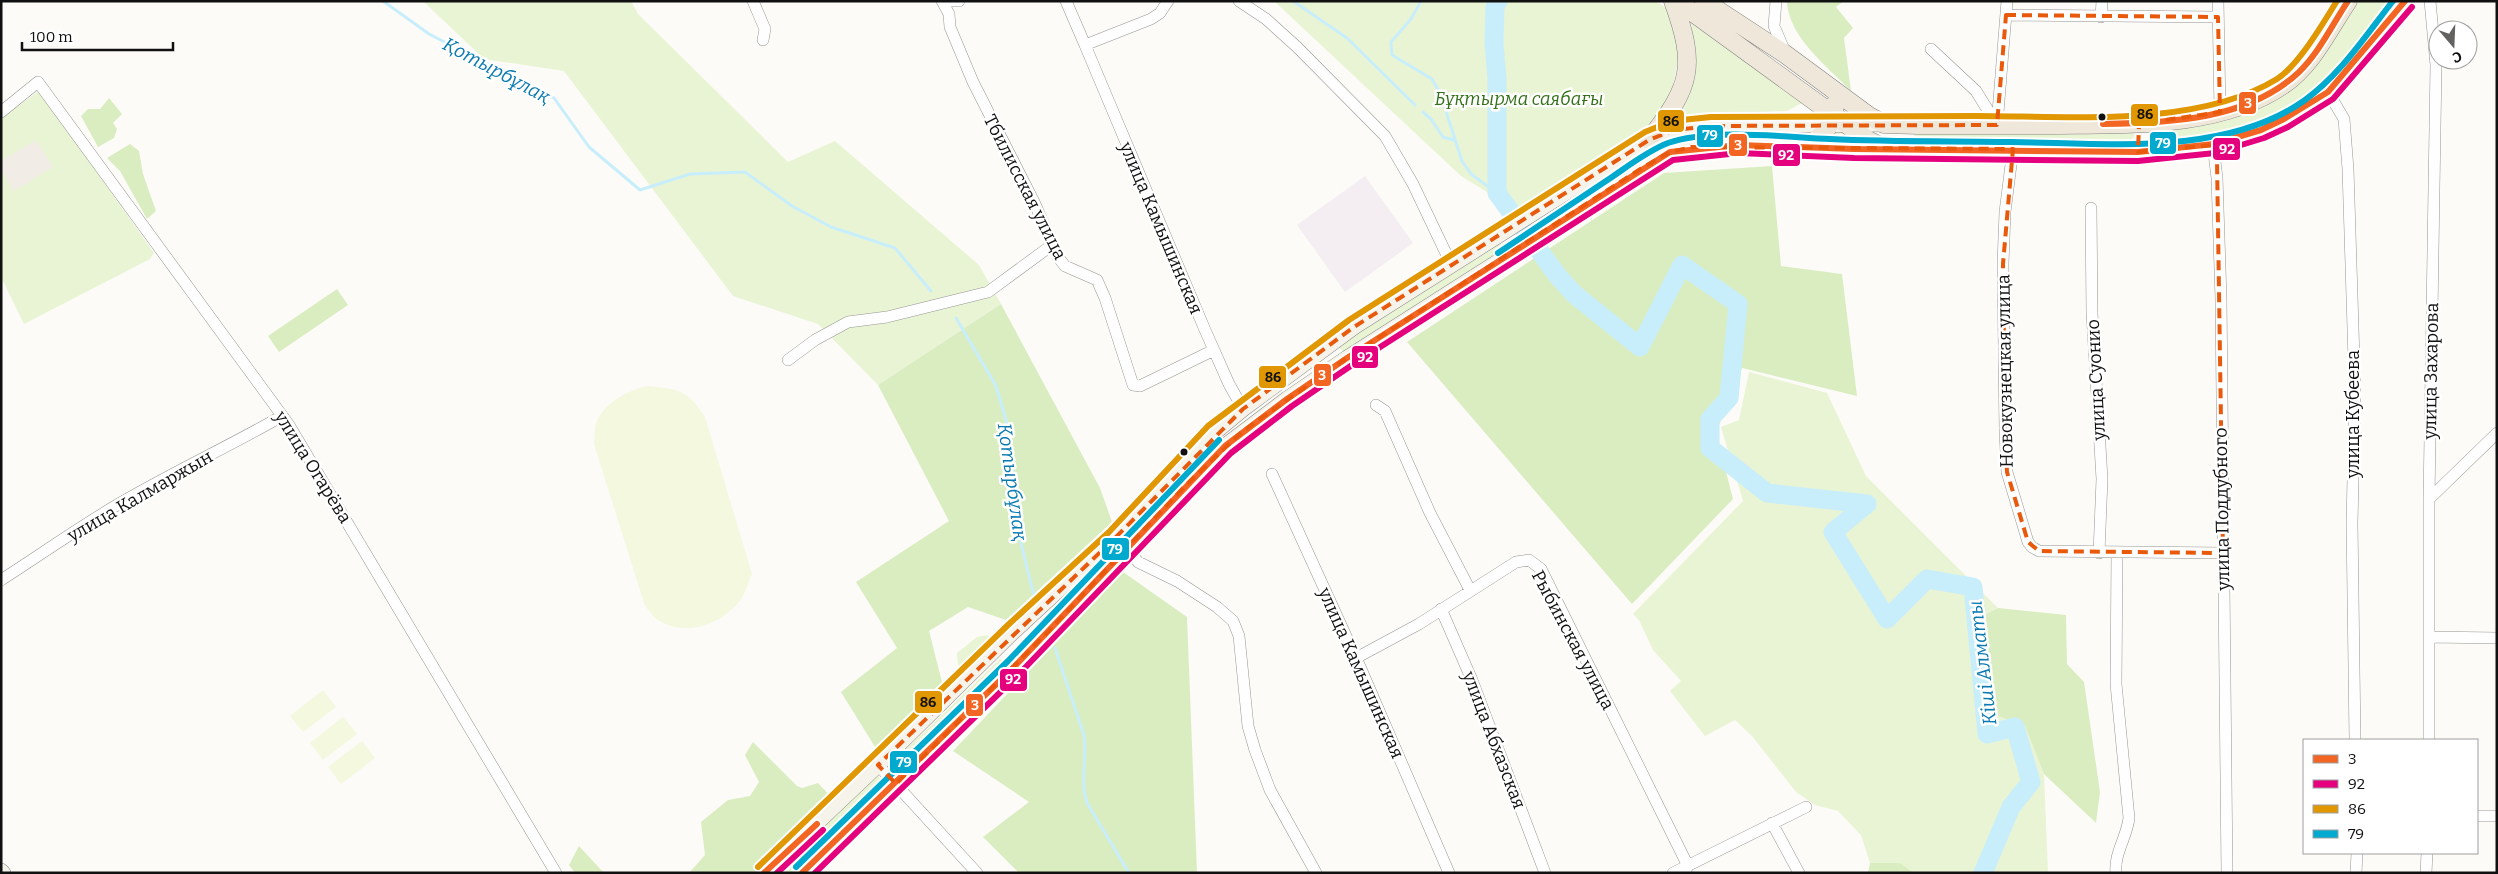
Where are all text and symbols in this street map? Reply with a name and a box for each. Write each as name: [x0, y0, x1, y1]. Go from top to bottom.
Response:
scale bar: [22, 20, 174, 52]
north arrow: [2428, 20, 2478, 70]
text: 100 m: [30, 28, 73, 46]
water label: Қотырбұлақ: [439, 32, 555, 109]
text: С: [2450, 47, 2464, 66]
park label: Бұқтырма саябағы: [1435, 88, 1603, 110]
line badge: 3: [2238, 91, 2257, 115]
text: 3: [2244, 95, 2252, 112]
line badge: 86: [2130, 103, 2159, 127]
text: 86: [2137, 106, 2153, 123]
line badge: 86: [1657, 109, 1685, 133]
street label: Тбилисская улица: [979, 111, 1071, 263]
unlabelled marker: [2097, 112, 2107, 122]
text: 86: [1663, 113, 1679, 130]
line badge: 79: [1696, 124, 1724, 148]
text: 79: [1702, 127, 1718, 144]
line badge: 79: [2149, 131, 2177, 155]
line badge: 3: [1728, 133, 1748, 157]
text: 79: [2155, 135, 2171, 152]
text: 3: [1734, 137, 1742, 154]
line badge: 92: [2212, 137, 2241, 161]
street label: улица Камышинская: [1114, 138, 1207, 317]
text: 92: [2219, 141, 2235, 158]
line badge: 92: [1772, 143, 1801, 167]
text: 92: [1778, 147, 1794, 164]
street label: Новокузнецкая улица: [1992, 274, 2018, 468]
street label: улица Захарова: [2419, 302, 2443, 441]
street label: улица Суонио: [2082, 319, 2110, 442]
line badge: 92: [1351, 345, 1379, 369]
text: 92: [1357, 349, 1373, 366]
street label: улица Кубеева: [2342, 350, 2364, 479]
line badge: 3: [1313, 363, 1332, 387]
line badge: 86: [1258, 365, 1287, 389]
text: 3: [1318, 367, 1326, 384]
text: 86: [1265, 369, 1281, 386]
street label: улица Огарёва: [269, 406, 356, 527]
water label: Қотырбұлақ: [993, 422, 1032, 543]
street label: улица Поддубного: [2210, 427, 2234, 592]
street label: улица Калмаржын: [63, 445, 217, 547]
unlabelled marker: [1179, 447, 1189, 457]
line badge: 79: [1101, 537, 1130, 561]
text: 79: [1107, 541, 1123, 558]
street label: Рыбинская улица: [1527, 567, 1619, 714]
street label: улица Камышинская: [1313, 583, 1409, 762]
water label: Кіші Алматы: [1963, 599, 2002, 727]
street label: улица Абхазская: [1457, 667, 1530, 812]
line badge: 92: [999, 668, 1028, 692]
text: 92: [1005, 671, 1021, 688]
line badge: 86: [914, 690, 943, 714]
line badge: 3: [965, 693, 984, 717]
text: 86: [920, 694, 936, 711]
text: 3: [971, 697, 979, 714]
legend: [2303, 739, 2478, 854]
line badge: 79: [889, 750, 918, 774]
text: 3: [2348, 750, 2357, 768]
text: 79: [896, 754, 912, 771]
text: 92: [2348, 775, 2365, 793]
text: 86: [2348, 800, 2366, 818]
text: 79: [2348, 825, 2364, 843]

